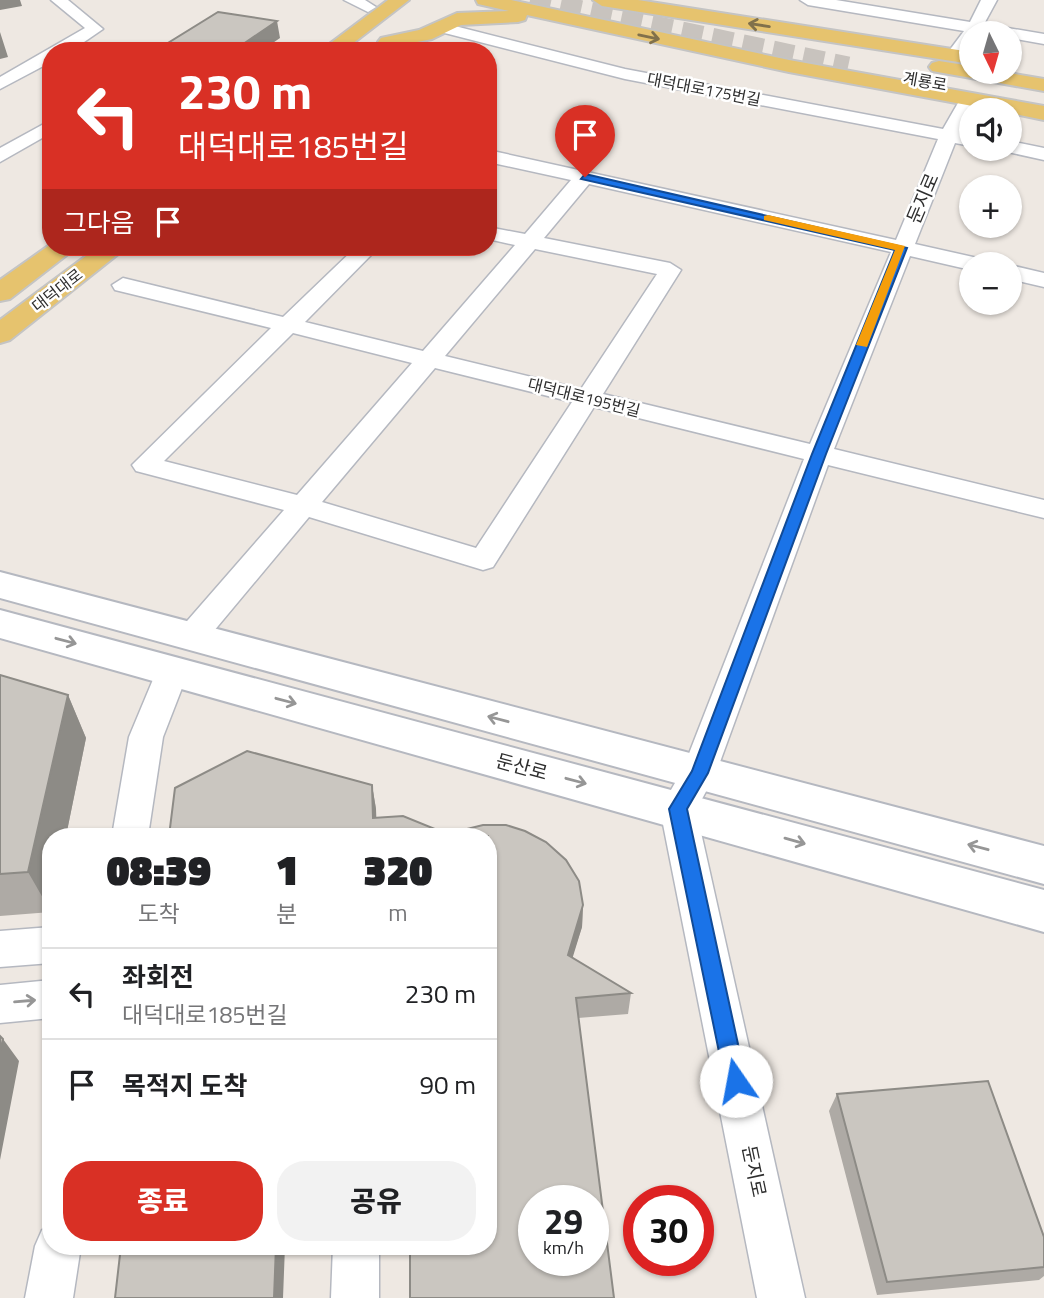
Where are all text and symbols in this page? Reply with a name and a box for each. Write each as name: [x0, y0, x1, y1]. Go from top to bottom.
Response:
one-way arrow: [748, 18, 770, 31]
north arrow: [959, 21, 1022, 84]
map controls: [959, 21, 1022, 315]
one-way arrow: [637, 30, 660, 44]
text: 230 m: [178, 53, 312, 128]
street label: 계룡로: [901, 65, 949, 97]
street label: 대덕대로175번길: [645, 66, 763, 112]
icon: left: [63, 70, 154, 161]
button: sound: [959, 98, 1022, 161]
pin: [555, 105, 615, 177]
icon: arrive: [566, 116, 604, 154]
text: 대덕대로185번길: [178, 122, 408, 170]
street label: 둔지로: [898, 168, 946, 228]
button: +: [959, 175, 1022, 238]
text: 그다음: [63, 203, 135, 242]
icon: arrive: [149, 203, 187, 241]
button: −: [959, 252, 1022, 315]
street label: 대덕대로: [26, 262, 88, 318]
street label: 대덕대로195번길: [525, 371, 643, 423]
one-way arrow: [54, 635, 77, 648]
one-way arrow: [274, 695, 296, 708]
one-way arrow: [487, 712, 510, 725]
street label: 둔산로: [493, 745, 551, 787]
one-way arrow: [565, 775, 587, 788]
one-way arrow: [784, 836, 806, 849]
text: 08:39: [107, 837, 211, 901]
text: 1: [276, 837, 299, 901]
text: 320: [363, 837, 432, 901]
one-way arrow: [967, 840, 990, 853]
text: m: [388, 895, 407, 930]
text: 도착: [138, 896, 180, 931]
text: 분: [277, 896, 298, 931]
text: 좌회전: [122, 957, 194, 996]
text: 230 m: [405, 974, 476, 1013]
icon: left: [63, 975, 101, 1013]
one-way arrow: [14, 994, 36, 1007]
text: 대덕대로185번길: [122, 997, 288, 1032]
position arrow: [699, 1044, 773, 1118]
text: 90 m: [419, 1065, 476, 1104]
icon: arrive: [63, 1066, 101, 1104]
text: 목적지 도착: [122, 1066, 247, 1105]
street label: 둔지로: [735, 1142, 775, 1200]
button: 종료: [63, 1161, 263, 1241]
button: 공유: [277, 1161, 476, 1241]
speed limit sign: 30: [623, 1185, 714, 1276]
text: 29: [544, 1194, 583, 1248]
text: km/h: [543, 1234, 584, 1261]

